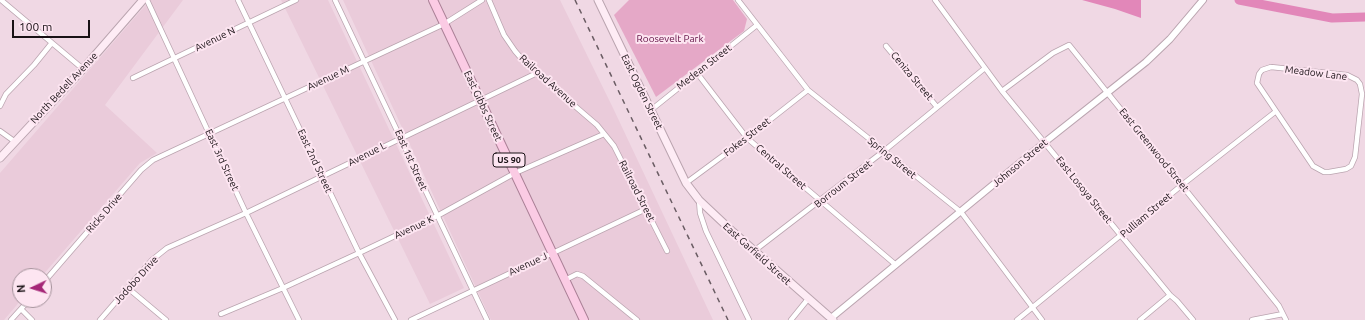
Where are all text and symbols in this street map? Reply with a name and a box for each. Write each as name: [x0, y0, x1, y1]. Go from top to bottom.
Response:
scale bar: [14, 12, 92, 38]
text: 100 m: [19, 20, 52, 33]
street label: Avenue N: [193, 24, 237, 54]
park label: Roosevelt Park: [637, 33, 703, 45]
street label: Medean Street: [674, 42, 734, 92]
street label: Ceniza Street: [888, 49, 936, 103]
street label: North Bedell Avenue: [28, 50, 100, 126]
street label: Railroad Avenue: [517, 52, 579, 110]
street label: East Ogden Street: [619, 52, 665, 132]
street label: Avenue M: [305, 63, 351, 93]
street label: Meadow Lane: [1284, 63, 1348, 83]
street label: East Gibbs Street: [461, 69, 505, 143]
street label: East Greenwood Street: [1117, 106, 1191, 194]
street label: Fokes Street: [721, 115, 773, 159]
street label: East 3rd Street: [202, 127, 242, 193]
street label: East 2nd Street: [295, 127, 335, 195]
street label: East 1st Street: [392, 128, 430, 192]
street label: Spring Street: [865, 135, 919, 181]
street label: Johnson Street: [990, 136, 1050, 190]
street label: Avenue L: [346, 139, 388, 169]
street label: Central Street: [753, 142, 809, 192]
road number: US 90: [493, 153, 525, 167]
street label: East Losoya Street: [1053, 154, 1115, 226]
street label: Railroad Street: [616, 158, 658, 224]
street label: Borroum Street: [812, 158, 874, 210]
street label: Pulliam Street: [1118, 190, 1174, 240]
street label: Ricks Drive: [84, 191, 124, 235]
street label: Avenue K: [392, 213, 436, 241]
street label: East Garfield Street: [721, 220, 793, 288]
street label: Avenue J: [507, 250, 549, 278]
street label: Jodobo Drive: [111, 254, 161, 306]
north arrow: [12, 268, 52, 308]
text: N: [15, 284, 27, 293]

